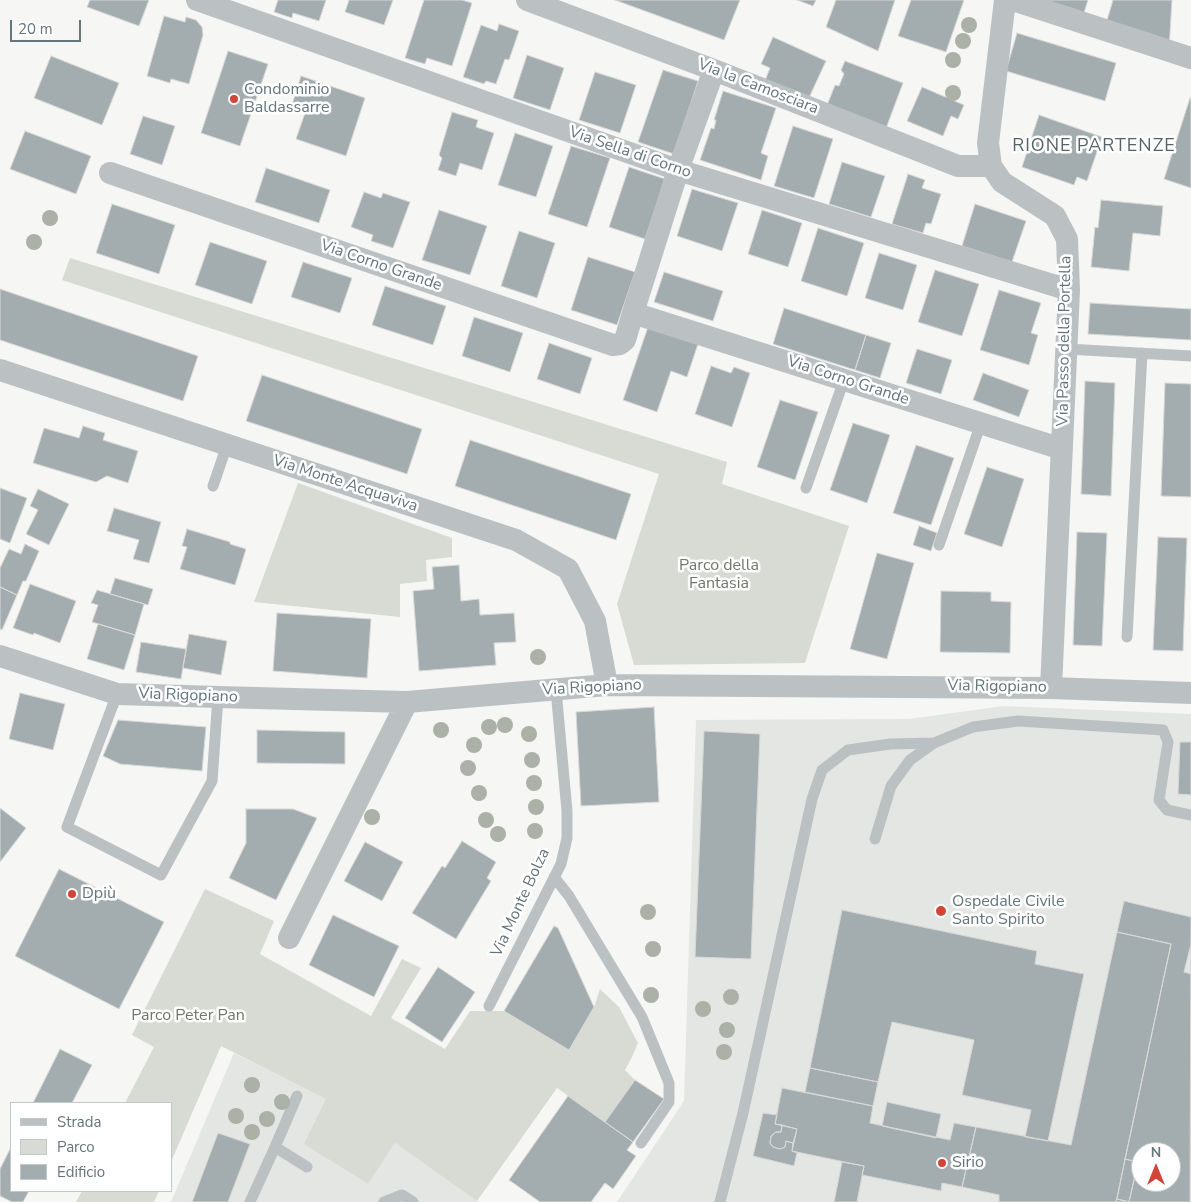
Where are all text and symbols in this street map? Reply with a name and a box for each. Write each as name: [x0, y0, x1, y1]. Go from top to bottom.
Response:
scale bar: [12, 10, 84, 42]
text: 20 m: [18, 19, 53, 39]
street label: Via la Camosciara: [695, 55, 821, 119]
place label: Condominio Baldassarre: [244, 80, 330, 118]
marker: Condominio Baldassarre: [228, 93, 240, 105]
street label: Via Sella di Corno: [566, 123, 694, 183]
district label: RIONE PARTENZE: [1010, 136, 1178, 158]
street label: Via Corno Grande: [318, 236, 444, 296]
street label: Via Passo della Portella: [1054, 256, 1076, 426]
street label: Via Corno Grande: [785, 352, 911, 410]
street label: Via Monte Acquaviva: [270, 452, 420, 516]
park label: Parco della Fantasia: [679, 556, 759, 594]
street label: Via Rigopiano: [542, 676, 642, 700]
street label: Via Rigopiano: [947, 677, 1047, 697]
street label: Via Rigopiano: [138, 685, 238, 707]
street label: Via Monte Bolza: [487, 846, 555, 960]
place label: Dpiù: [82, 884, 116, 904]
marker: Dpiù: [66, 888, 78, 900]
place label: Ospedale Civile Santo Spirito: [952, 892, 1064, 930]
marker: Ospedale Civile Santo Spirito: [934, 904, 948, 918]
park label: Parco Peter Pan: [131, 1006, 245, 1026]
legend: [10, 1102, 172, 1192]
text: Strada: [57, 1112, 101, 1132]
text: Parco: [57, 1137, 95, 1157]
north arrow: [1131, 1142, 1181, 1192]
text: N: [1151, 1143, 1161, 1162]
place label: Sirio: [952, 1153, 984, 1173]
marker: Sirio: [936, 1157, 948, 1169]
text: Edificio: [57, 1162, 105, 1182]

